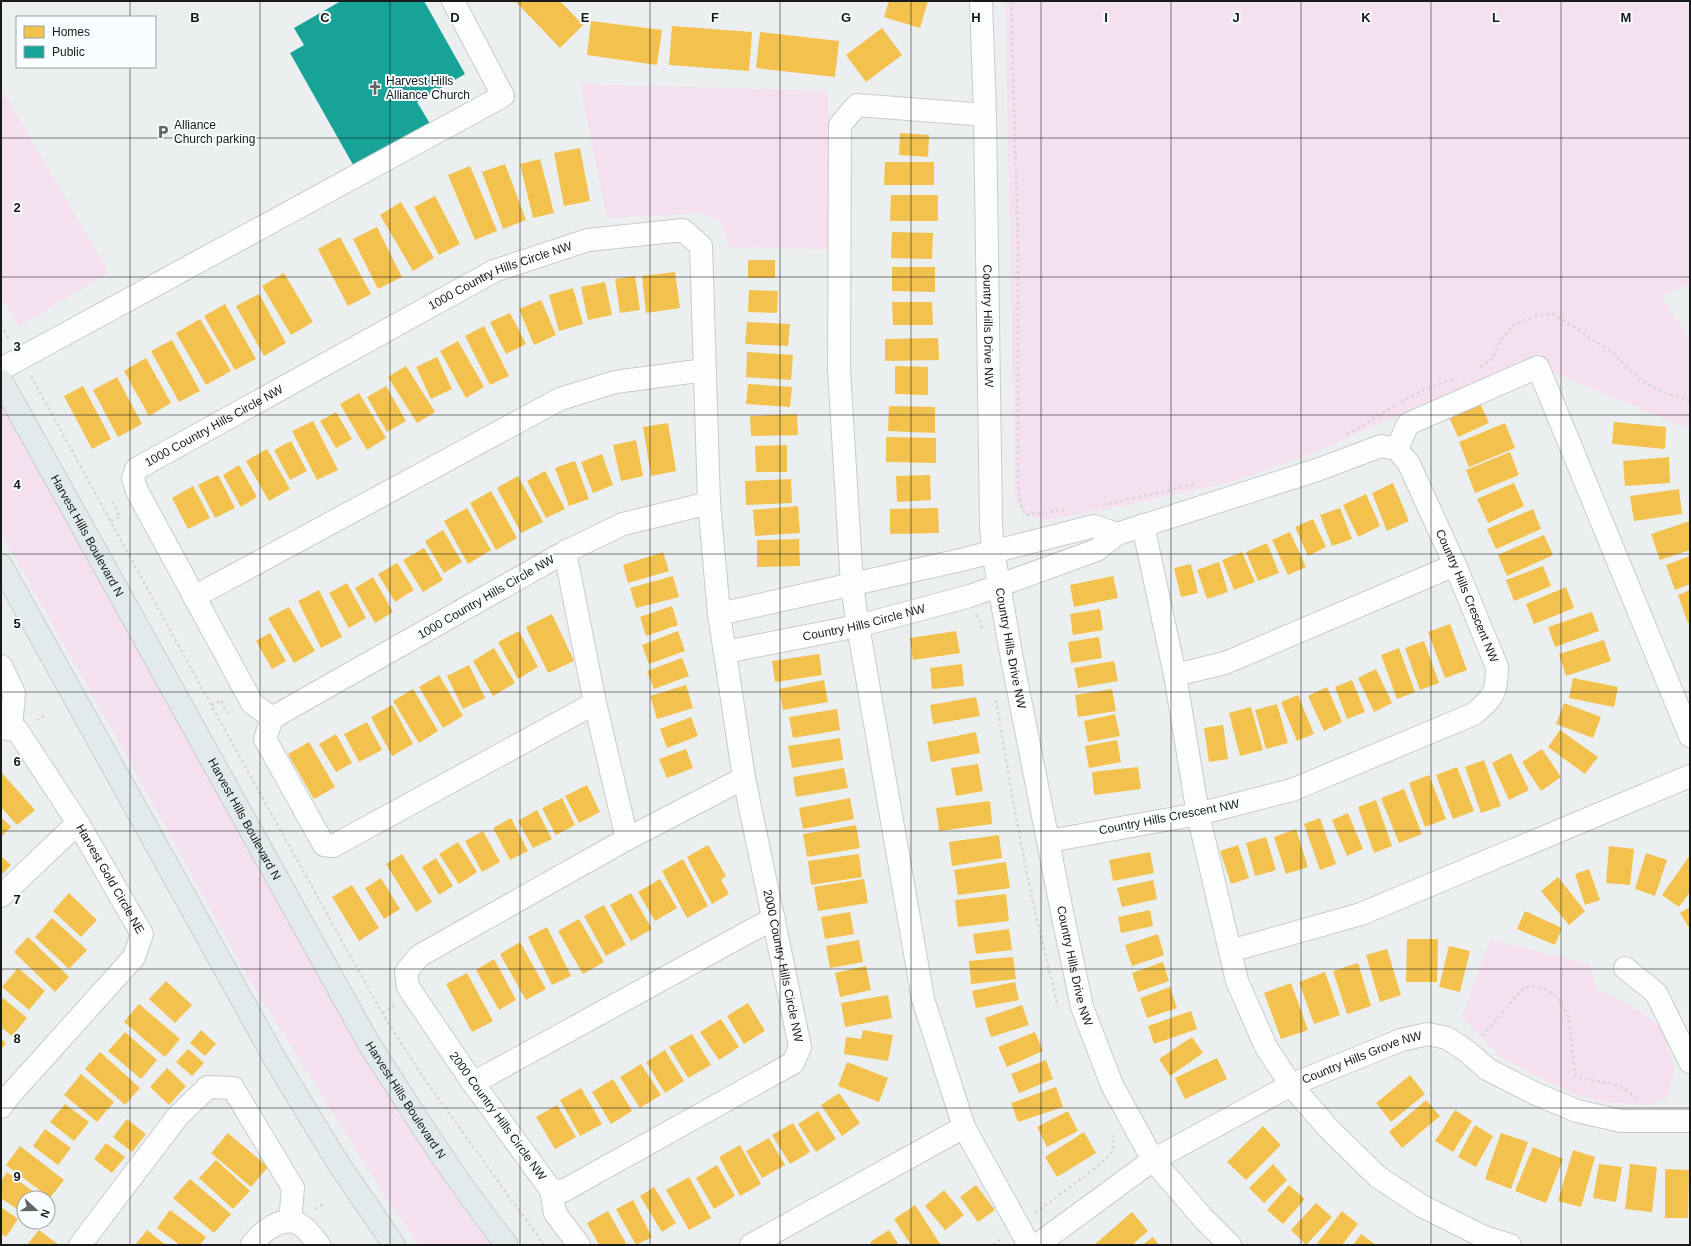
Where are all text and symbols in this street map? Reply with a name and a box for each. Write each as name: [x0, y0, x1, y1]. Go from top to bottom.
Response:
text: B: [190, 10, 200, 25]
text: C: [320, 10, 330, 25]
text: D: [450, 10, 460, 25]
text: E: [581, 10, 590, 25]
text: F: [711, 10, 719, 25]
text: G: [841, 10, 851, 25]
text: H: [971, 10, 981, 25]
text: I: [1104, 10, 1108, 25]
text: J: [1232, 10, 1240, 25]
text: K: [1361, 10, 1371, 25]
text: L: [1492, 10, 1500, 25]
text: M: [1621, 10, 1631, 25]
legend: [16, 16, 156, 68]
text: Homes: [52, 25, 90, 39]
text: Public: [52, 45, 85, 59]
place label: Harvest Hills Alliance Church: [386, 74, 470, 102]
church icon: Harvest Hills Alliance Church: [367, 80, 383, 96]
place label: Alliance Church parking: [174, 118, 255, 146]
parking icon: Alliance Church parking: [155, 124, 171, 140]
text: 2: [13, 200, 21, 215]
street label: 1000 Country Hills Circle NW: [426, 239, 574, 313]
street label: Country Hills Drive NW: [980, 264, 996, 388]
text: 3: [13, 339, 21, 354]
street label: 1000 Country Hills Circle NW: [142, 382, 286, 470]
street label: Harvest Hills Boulevard N: [48, 472, 127, 599]
text: 4: [13, 477, 21, 492]
street label: Country Hills Crescent NW: [1433, 527, 1502, 665]
street label: 1000 Country Hills Circle NW: [415, 552, 557, 642]
street label: Country Hills Drive NW: [993, 587, 1029, 711]
street label: Country Hills Circle NW: [801, 601, 927, 644]
text: 5: [13, 616, 21, 631]
text: 6: [13, 754, 21, 769]
street label: Harvest Hills Boulevard N: [205, 756, 284, 882]
street label: Country Hills Crescent NW: [1098, 796, 1241, 837]
street label: Harvest Gold Circle NE: [73, 822, 147, 936]
street label: 2000 Country Hills Circle NW: [760, 888, 806, 1044]
text: 7: [13, 892, 21, 907]
street label: Country Hills Drive NW: [1054, 905, 1096, 1028]
street label: Country Hills Grove NW: [1300, 1028, 1424, 1087]
text: 8: [13, 1031, 21, 1046]
street label: Harvest Hills Boulevard N: [362, 1039, 449, 1161]
street label: 2000 Country Hills Circle NW: [447, 1049, 550, 1184]
text: 9: [13, 1169, 21, 1184]
north arrow: [16, 1190, 56, 1230]
text: N: [38, 1208, 52, 1219]

